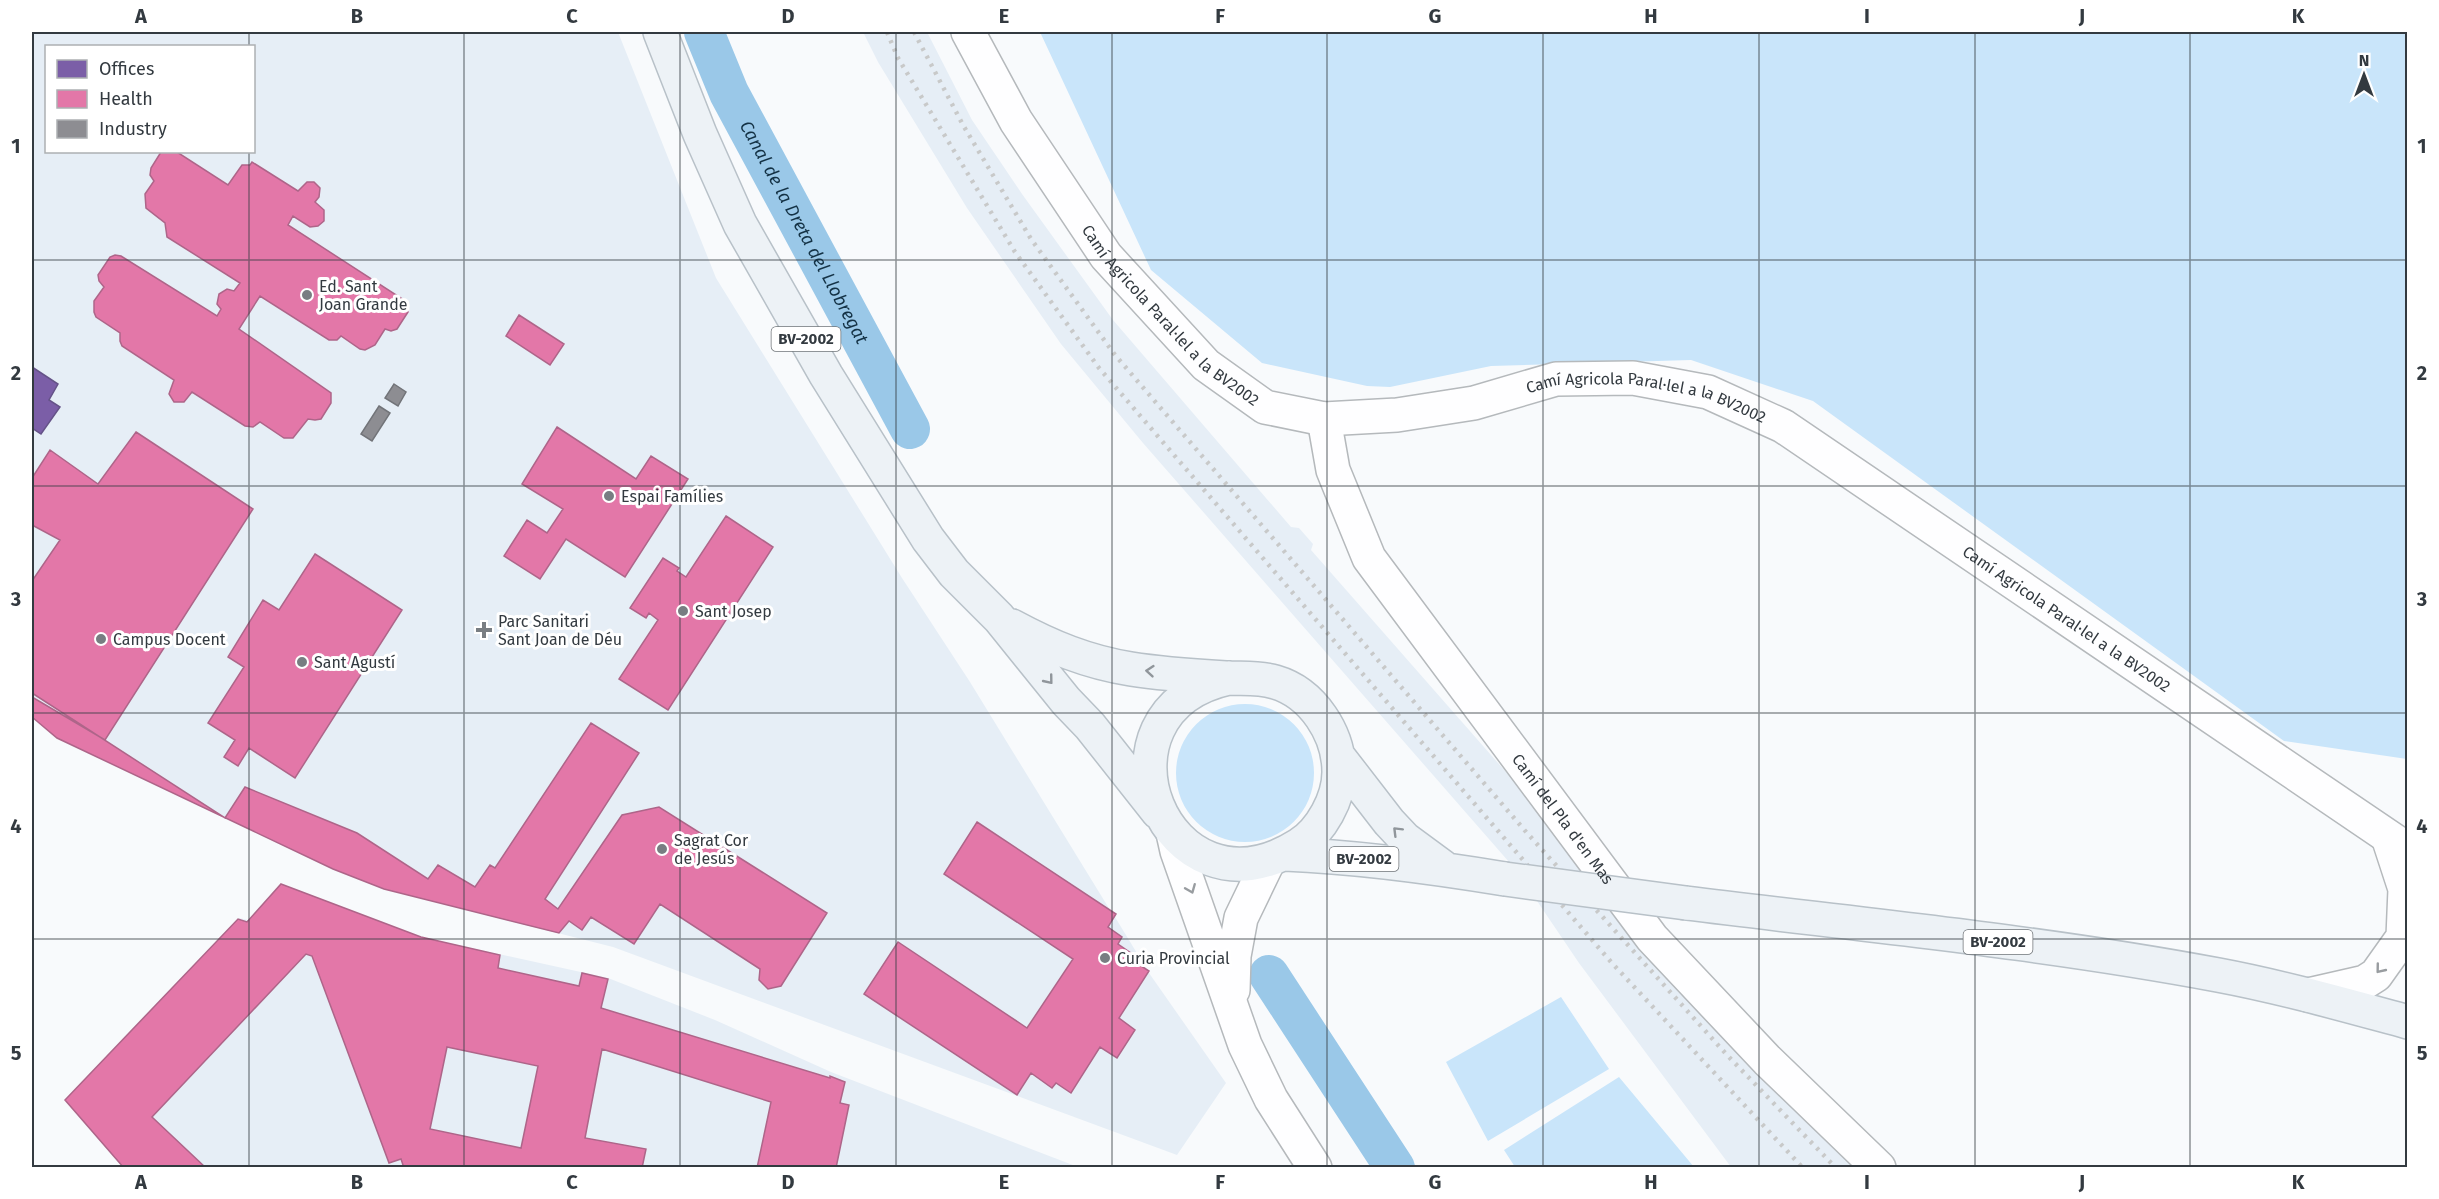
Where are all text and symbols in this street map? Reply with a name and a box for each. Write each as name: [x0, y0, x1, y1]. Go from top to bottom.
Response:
text: A: [134, 4, 148, 28]
text: B: [351, 4, 363, 28]
text: C: [566, 4, 578, 28]
text: D: [781, 4, 795, 28]
text: E: [999, 4, 1009, 28]
text: F: [1215, 4, 1225, 28]
text: G: [1429, 4, 1441, 28]
text: H: [1644, 4, 1658, 28]
text: I: [1864, 4, 1870, 28]
text: J: [2078, 4, 2085, 28]
text: K: [2292, 4, 2305, 28]
legend: [45, 45, 255, 153]
north arrow: [2334, 45, 2394, 105]
text: N: [2359, 51, 2369, 70]
text: Offices: [99, 58, 154, 80]
text: Health: [99, 88, 153, 110]
water label: Canal de la Dreta del Llobregat: [735, 117, 873, 348]
text: Industry: [99, 118, 167, 140]
text: 1: [11, 134, 21, 158]
text: 1: [2417, 134, 2427, 158]
street label: Camí Agricola Paral·lel a la BV2002: [1078, 221, 1263, 409]
place label: Ed. Sant Joan Grande: [319, 277, 407, 314]
marker: Ed. Sant Joan Grande: [300, 288, 314, 302]
road number: BV-2002: [772, 327, 840, 351]
text: 2: [11, 361, 21, 385]
text: 2: [2417, 361, 2427, 385]
street label: Camí Agricola Paral·lel a la BV2002: [1524, 368, 1769, 427]
place label: Espai Famílies: [621, 487, 723, 506]
marker: Espai Famílies: [602, 489, 616, 503]
street label: Camí Agricola Paral·lel a la BV2002: [1959, 541, 2174, 696]
text: 3: [10, 587, 21, 611]
text: 3: [2416, 587, 2427, 611]
place label: Sant Josep: [695, 602, 772, 621]
marker: Sant Josep: [676, 604, 690, 618]
place label: Parc Sanitari Sant Joan de Déu: [498, 612, 622, 649]
marker: Parc Sanitari Sant Joan de Déu: [475, 621, 493, 639]
place label: Campus Docent: [113, 630, 226, 649]
marker: Campus Docent: [94, 632, 108, 646]
place label: Sant Agustí: [314, 653, 396, 672]
marker: Sant Agustí: [295, 655, 309, 669]
one-way arrow: [1145, 665, 1154, 678]
one-way arrow: [1042, 673, 1053, 684]
street label: Camí del Pla d'en Mas: [1508, 750, 1618, 888]
text: 4: [10, 814, 22, 838]
text: 4: [2416, 814, 2428, 838]
one-way arrow: [1394, 827, 1405, 838]
place label: Sagrat Cor de Jesús: [674, 831, 749, 868]
marker: Sagrat Cor de Jesús: [655, 842, 669, 856]
road number: BV-2002: [1330, 847, 1398, 871]
one-way arrow: [1184, 882, 1196, 893]
road number: BV-2002: [1964, 930, 2032, 954]
place label: Curia Provincial: [1117, 949, 1230, 968]
marker: Curia Provincial: [1098, 951, 1112, 965]
one-way arrow: [2376, 962, 2387, 973]
text: 5: [11, 1041, 22, 1065]
text: 5: [2417, 1041, 2428, 1065]
text: A: [134, 1170, 148, 1194]
text: B: [351, 1170, 363, 1194]
text: C: [566, 1170, 578, 1194]
text: D: [781, 1170, 795, 1194]
text: E: [999, 1170, 1009, 1194]
text: F: [1215, 1170, 1225, 1194]
text: G: [1429, 1170, 1441, 1194]
text: H: [1644, 1170, 1658, 1194]
text: I: [1864, 1170, 1870, 1194]
text: J: [2078, 1170, 2085, 1194]
text: K: [2292, 1170, 2305, 1194]

